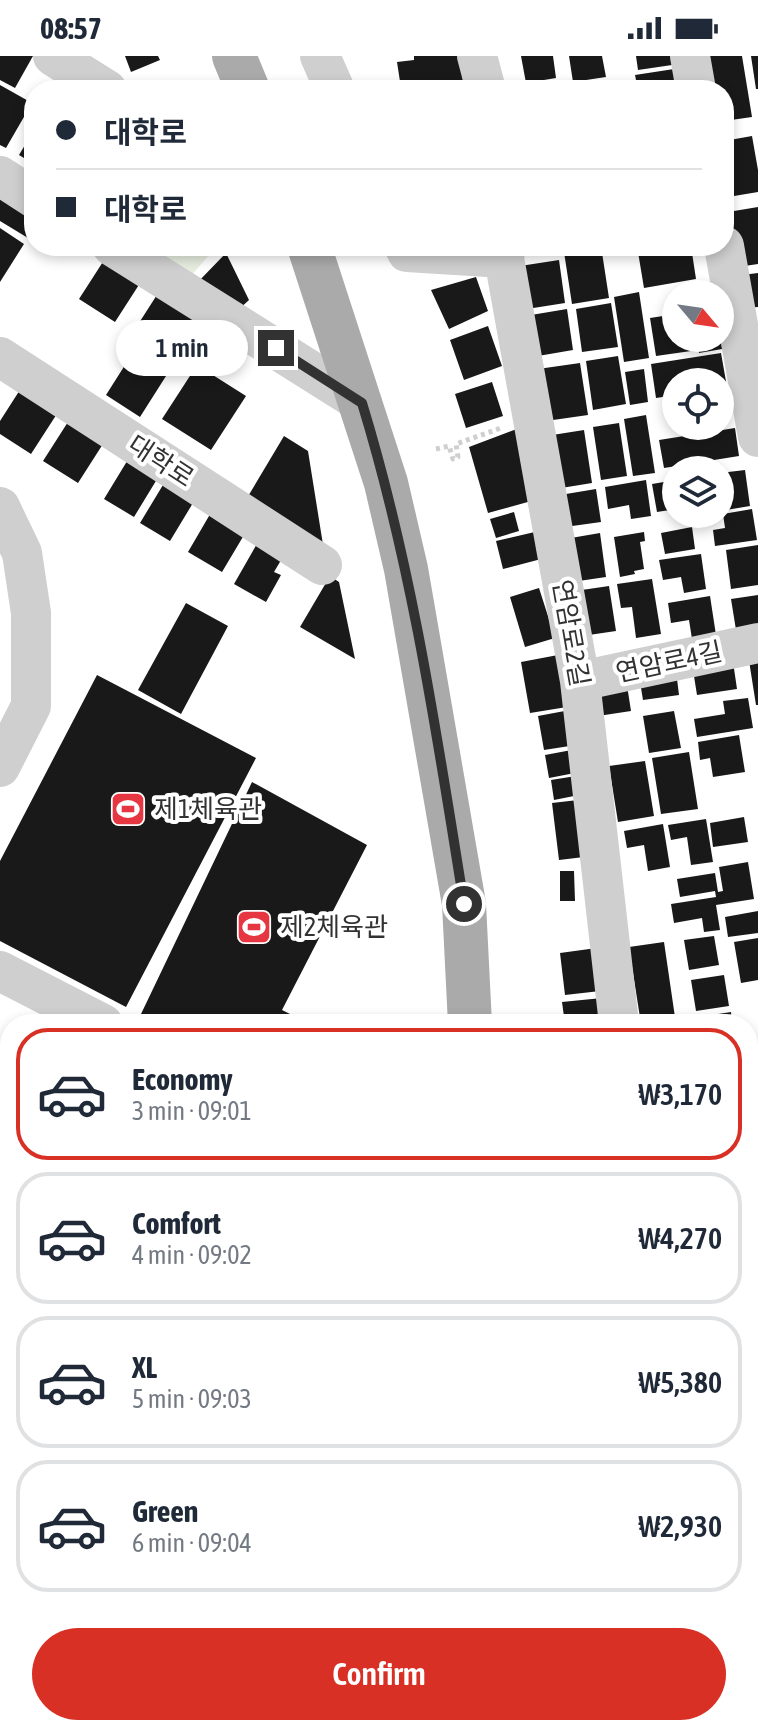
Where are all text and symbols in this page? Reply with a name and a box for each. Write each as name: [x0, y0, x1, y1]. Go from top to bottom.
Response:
text: 08:57: [40, 11, 102, 45]
text: 대학로: [104, 115, 187, 149]
text: 대학로: [104, 192, 187, 226]
north arrow: [662, 280, 734, 352]
map controls: [662, 280, 734, 528]
callout: 1 min: [116, 320, 248, 376]
route end: [258, 330, 294, 366]
text: 1 min: [155, 333, 209, 363]
button: locate: [662, 368, 734, 440]
street label: 대학로: [123, 429, 199, 493]
button: layers: [662, 456, 734, 528]
street label: 연암로2길: [547, 577, 595, 689]
street label: 연암로4길: [613, 636, 725, 688]
sports icon: 제1체육관: [109, 790, 147, 828]
place label: 제1체육관: [154, 794, 262, 824]
route start: [446, 886, 482, 922]
sports icon: 제2체육관: [235, 908, 273, 946]
place label: 제2체육관: [280, 912, 388, 942]
icon: car: [36, 1058, 108, 1130]
text: Economy: [132, 1062, 233, 1096]
text: ₩3,170: [639, 1077, 722, 1111]
text: 3 min · 09:01: [132, 1096, 252, 1126]
icon: car: [36, 1202, 108, 1274]
text: Comfort: [132, 1206, 221, 1240]
text: ₩4,270: [639, 1221, 722, 1255]
text: 4 min · 09:02: [132, 1240, 252, 1270]
icon: car: [36, 1346, 108, 1418]
text: XL: [132, 1350, 157, 1384]
text: ₩5,380: [639, 1365, 722, 1399]
text: 5 min · 09:03: [132, 1384, 252, 1414]
icon: car: [36, 1490, 108, 1562]
text: Green: [132, 1494, 198, 1528]
text: ₩2,930: [639, 1509, 722, 1543]
text: 6 min · 09:04: [132, 1528, 252, 1558]
button: Confirm: [32, 1628, 726, 1720]

